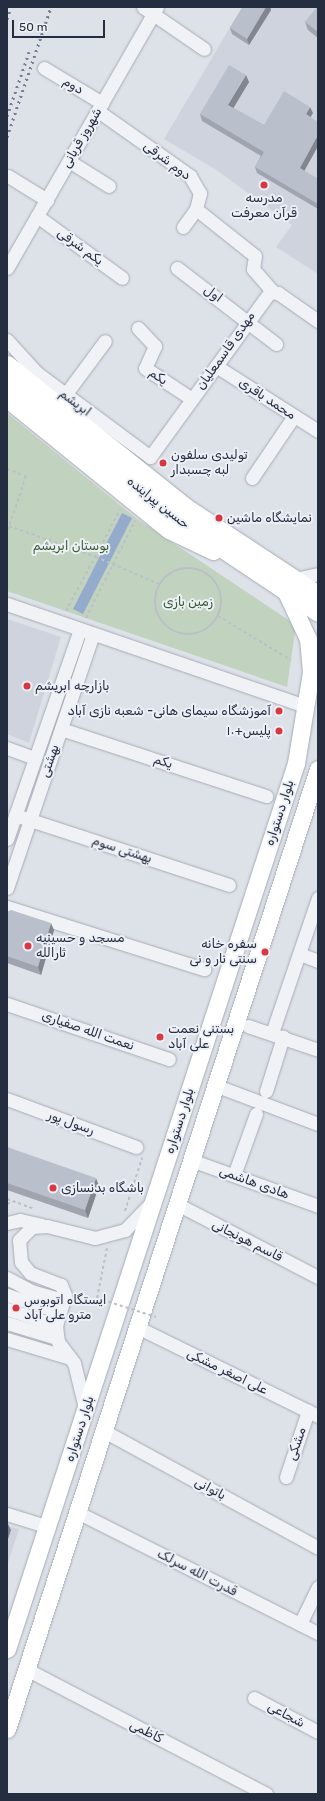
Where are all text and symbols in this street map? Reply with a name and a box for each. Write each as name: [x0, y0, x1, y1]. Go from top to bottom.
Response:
scale bar: [14, 12, 107, 38]
text: 50 m: [19, 20, 47, 34]
street label: دوم: [60, 74, 86, 98]
street label: شهروز قربانی: [59, 105, 105, 171]
street label: دوم شرقی: [140, 138, 194, 184]
marker: مدرسه قرآن معرفت: [259, 180, 269, 190]
place label: مدرسه قرآن معرفت: [231, 191, 297, 222]
street label: یکم شرقی: [54, 225, 106, 269]
street label: اول: [201, 282, 225, 306]
street label: مهدی قاسمعلیان: [193, 309, 259, 393]
street label: یکم: [146, 365, 170, 389]
street label: محمد باقری: [236, 375, 298, 423]
street label: ابریشم: [56, 386, 94, 420]
place label: تولیدی سلفون لبه‌ چسبدار: [171, 448, 248, 479]
marker: تولیدی سلفون لبه‌ چسبدار: [158, 458, 168, 468]
street label: حسین پیراینده: [124, 474, 192, 532]
place label: نمایشگاه ماشین: [227, 510, 312, 526]
marker: نمایشگاه ماشین: [214, 513, 224, 523]
park label: بوستان ابریشم: [33, 538, 109, 554]
park label: زمین بازی: [163, 594, 213, 610]
place label: بازارچه ابریشم: [35, 678, 109, 694]
marker: بازارچه ابریشم: [22, 681, 32, 691]
place label: آموزشگاه سیمای هانی- شعبه نازی آباد: [68, 703, 271, 719]
marker: آموزشگاه سیمای هانی- شعبه نازی آباد: [274, 706, 284, 716]
place label: پلیس+۱۰: [227, 723, 271, 739]
marker: پلیس+۱۰: [274, 726, 284, 736]
street label: بهشتی: [37, 742, 63, 780]
street label: یکم: [152, 752, 174, 772]
street label: بلوار دستواره: [262, 778, 298, 848]
street label: بهشتی سوم: [90, 833, 154, 867]
place label: مسجد و حسینیه ثارالله: [36, 931, 124, 962]
place label: سفره خانه سنتی نار و نی: [190, 937, 257, 968]
marker: مسجد و حسینیه ثارالله: [23, 941, 33, 951]
marker: سفره خانه سنتی نار و نی: [260, 947, 270, 957]
street label: نعمت الله صفیاری: [40, 1008, 136, 1054]
place label: بستنی نعمت علی آباد: [168, 1022, 234, 1053]
marker: بستنی نعمت علی آباد: [155, 1032, 165, 1042]
street label: بلوار دستواره: [162, 1086, 198, 1156]
street label: رسول پور: [46, 1107, 96, 1139]
street label: هادی هاشمی: [217, 1163, 291, 1203]
place label: باشگاه بدنسازی: [61, 1180, 144, 1196]
marker: باشگاه بدنسازی: [48, 1183, 58, 1193]
street label: قاسم هونجانی: [209, 1217, 285, 1265]
place label: ایستگاه اتوبوس مترو علی آباد: [24, 1293, 107, 1324]
marker: ایستگاه اتوبوس مترو علی آباد: [11, 1303, 21, 1313]
street label: علی اصغر مشکی: [184, 1346, 270, 1398]
street label: بلوار دستواره: [62, 1394, 98, 1464]
street label: مشکی: [284, 1425, 310, 1463]
street label: باتوانی: [192, 1474, 228, 1504]
street label: قدرت الله سرلک: [154, 1546, 240, 1600]
street label: شجاعی: [265, 1699, 307, 1731]
street label: کاظمی: [127, 1717, 165, 1747]

